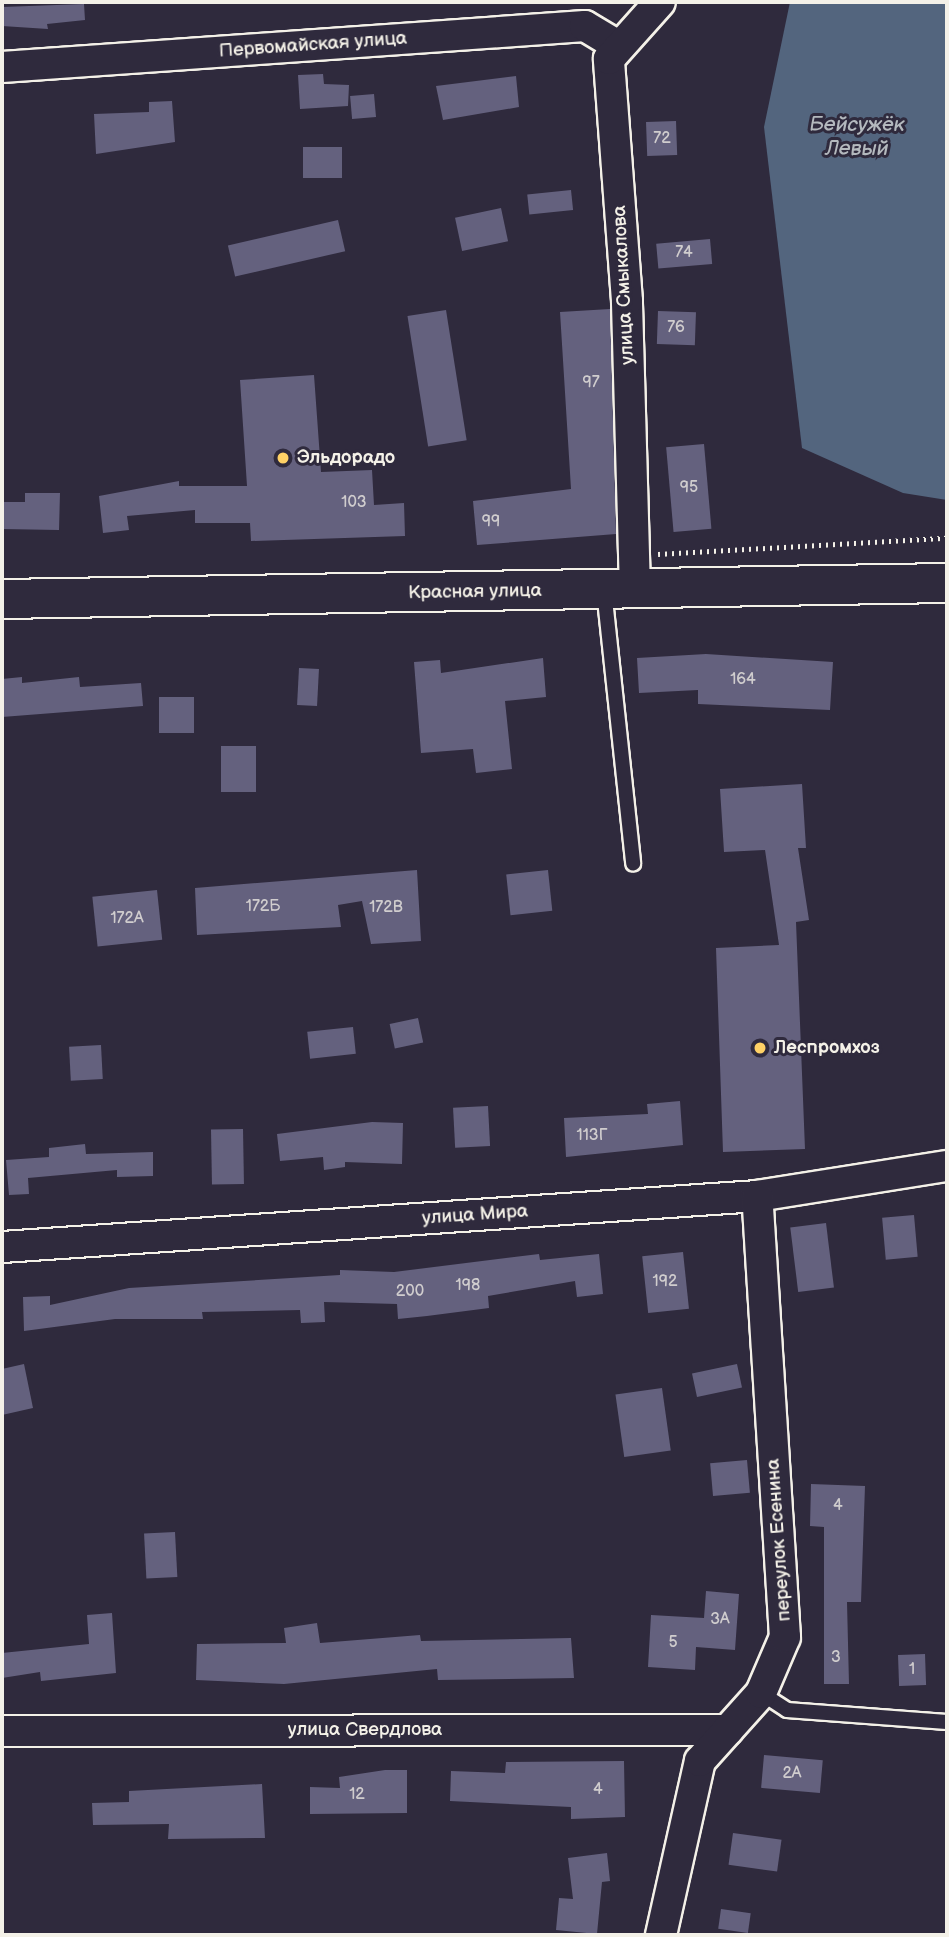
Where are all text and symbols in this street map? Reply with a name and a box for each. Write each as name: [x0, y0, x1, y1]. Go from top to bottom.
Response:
street label: Первомайская улица: [218, 27, 408, 63]
water label: Бейсужёк Левый: [809, 112, 905, 162]
house number: 72: [653, 129, 671, 149]
street label: улица Смыкалова: [608, 205, 640, 365]
house number: 74: [675, 243, 693, 263]
house number: 76: [667, 318, 685, 338]
house number: 97: [582, 373, 600, 393]
place label: Эльдорадо: [297, 447, 395, 469]
marker: Эльдорадо: [275, 450, 291, 466]
house number: 95: [680, 478, 698, 498]
house number: 103: [341, 493, 367, 513]
house number: 99: [482, 512, 500, 532]
street label: Красная улица: [408, 579, 542, 605]
house number: 164: [730, 670, 756, 690]
house number: 172Б: [246, 897, 280, 917]
house number: 172В: [369, 898, 403, 918]
house number: 172А: [110, 909, 144, 929]
place label: Леспромхоз: [774, 1037, 880, 1059]
marker: Леспромхоз: [752, 1040, 768, 1056]
house number: 113Г: [576, 1126, 608, 1146]
street label: улица Мира: [421, 1200, 529, 1230]
house number: 192: [653, 1272, 677, 1292]
house number: 198: [456, 1276, 480, 1296]
house number: 200: [396, 1282, 424, 1302]
street label: переулок Есенина: [762, 1458, 796, 1622]
house number: 4: [833, 1496, 843, 1516]
house number: 3А: [710, 1610, 730, 1630]
house number: 5: [668, 1633, 678, 1653]
house number: 3: [831, 1648, 841, 1668]
house number: 1: [909, 1660, 915, 1680]
street label: улица Свердлова: [288, 1719, 442, 1741]
house number: 2А: [782, 1764, 802, 1784]
house number: 4: [593, 1780, 603, 1800]
house number: 12: [349, 1785, 365, 1805]

